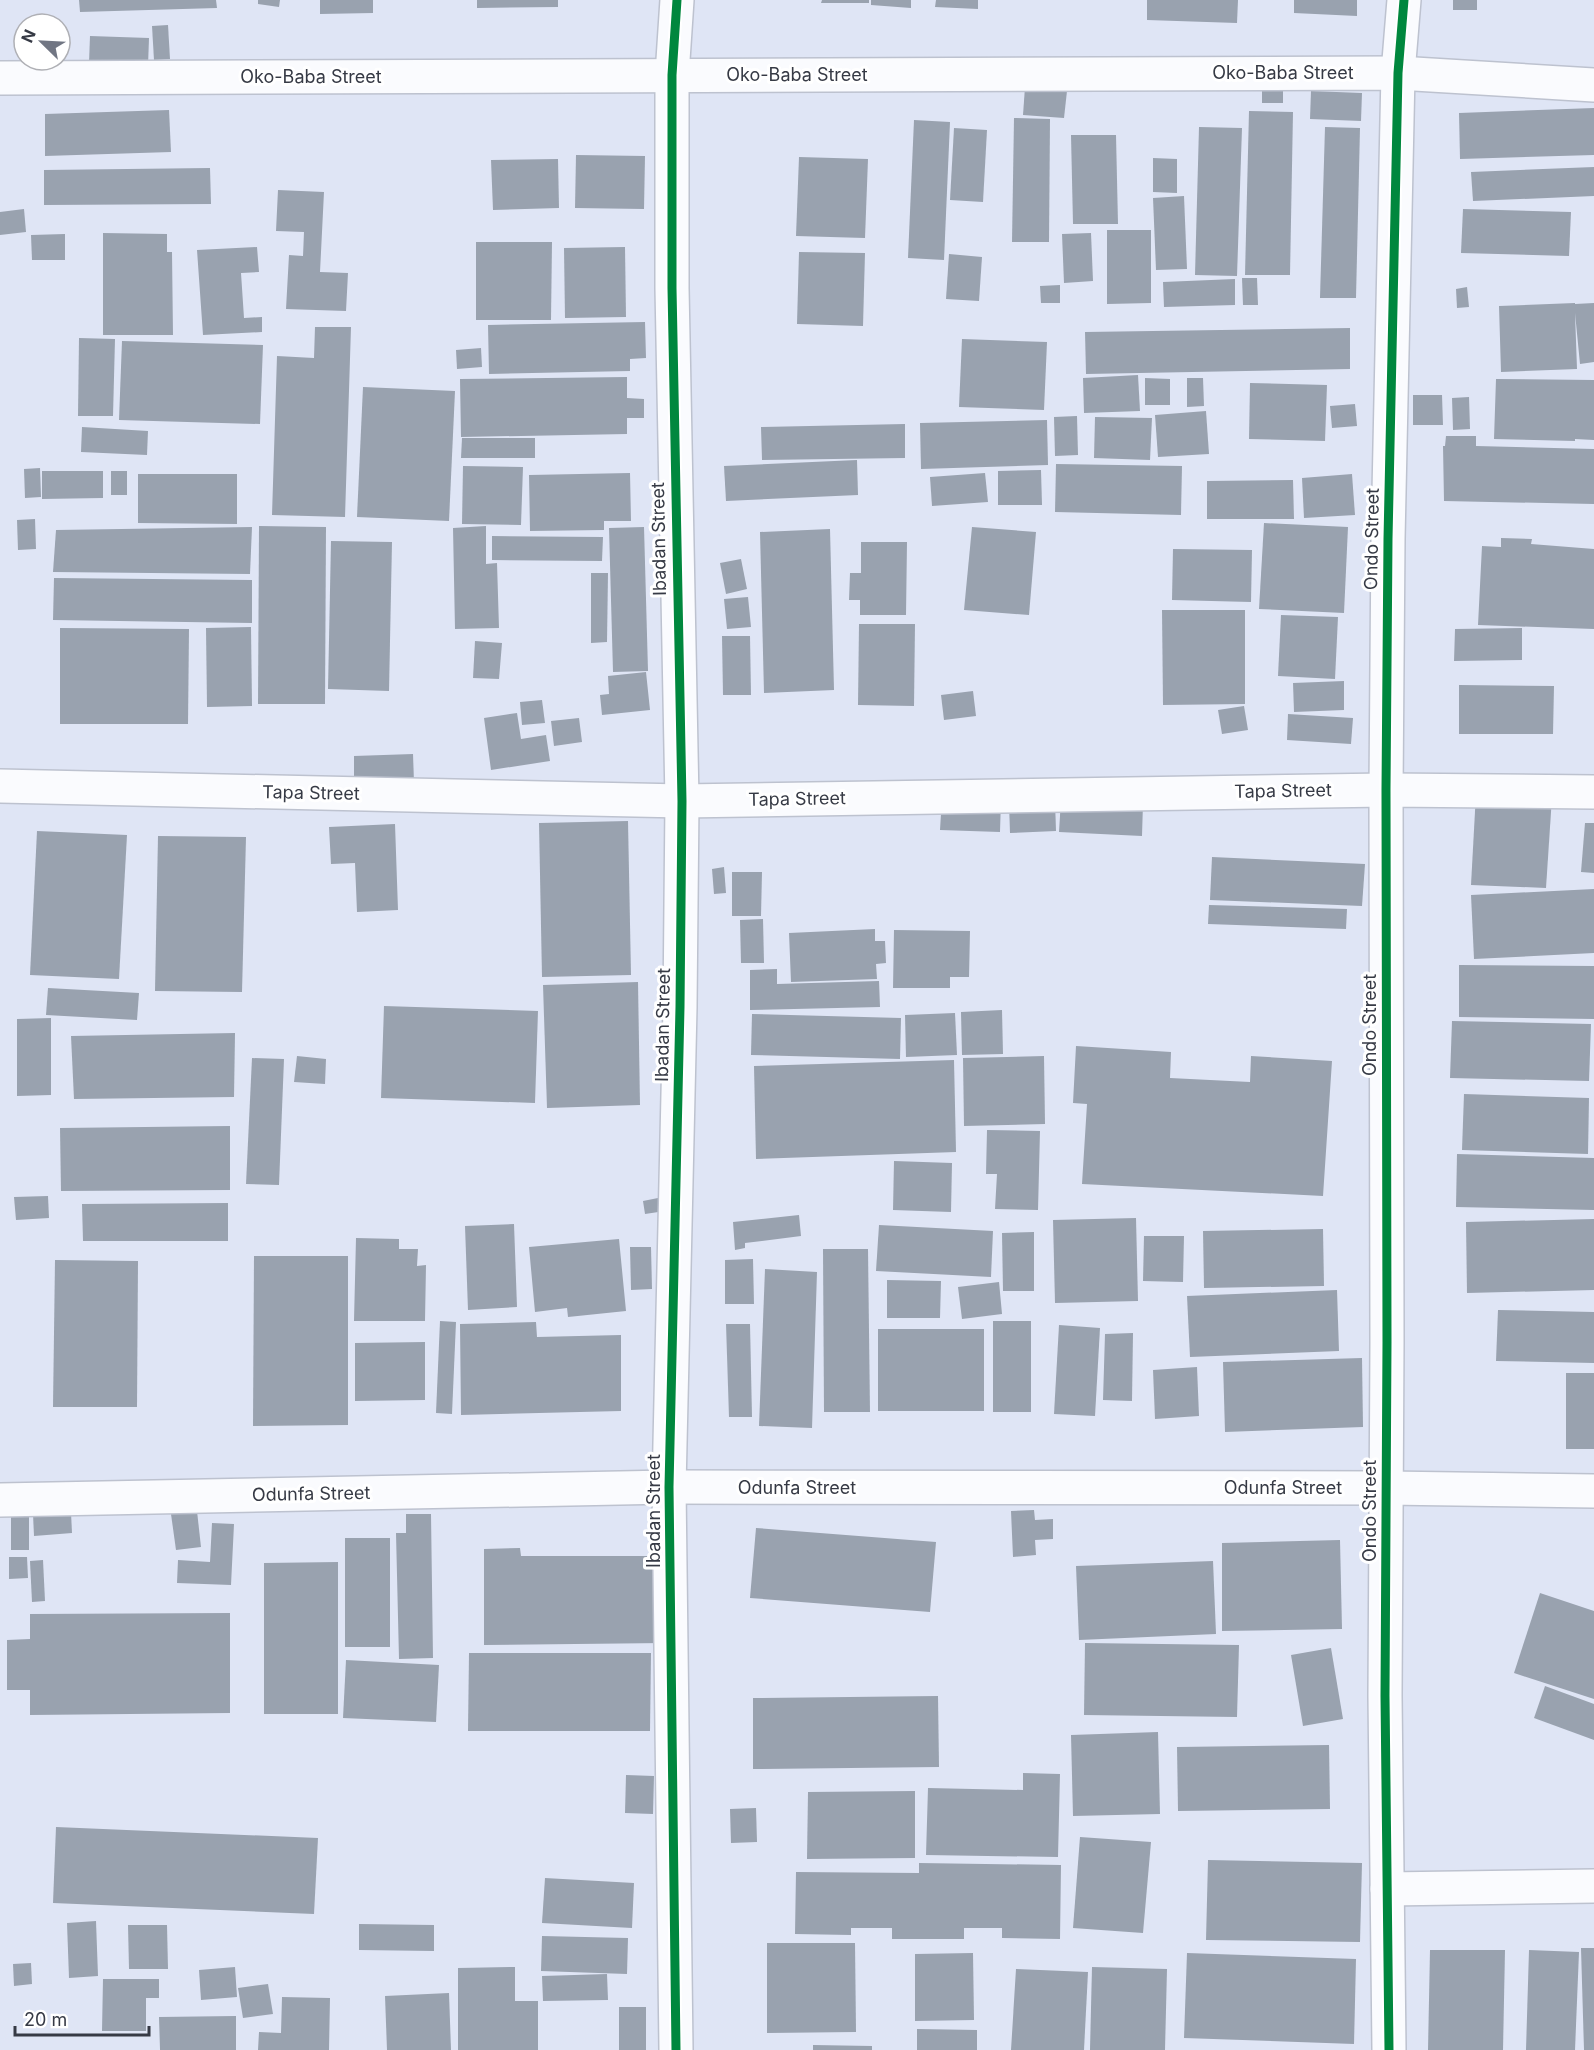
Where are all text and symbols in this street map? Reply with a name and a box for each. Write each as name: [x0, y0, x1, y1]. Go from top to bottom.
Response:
north arrow: [12, 12, 72, 72]
text: N: [17, 26, 40, 46]
street label: Oko-Baba Street: [1212, 62, 1354, 83]
street label: Oko-Baba Street: [726, 64, 868, 85]
street label: Oko-Baba Street: [240, 66, 382, 87]
street label: Ibadan Street: [647, 482, 670, 596]
street label: Ondo Street: [1360, 488, 1383, 590]
street label: Tapa Street: [1234, 779, 1332, 802]
street label: Tapa Street: [262, 781, 360, 804]
street label: Tapa Street: [748, 787, 846, 810]
street label: Ibadan Street: [651, 968, 674, 1082]
street label: Ondo Street: [1359, 974, 1380, 1076]
street label: Ibadan Street: [643, 1454, 664, 1568]
street label: Ondo Street: [1359, 1460, 1380, 1562]
street label: Odunfa Street: [738, 1477, 856, 1498]
street label: Odunfa Street: [1224, 1477, 1342, 1498]
street label: Odunfa Street: [252, 1482, 370, 1505]
scale bar: [15, 1999, 148, 2037]
text: 20 m: [24, 2009, 67, 2030]

